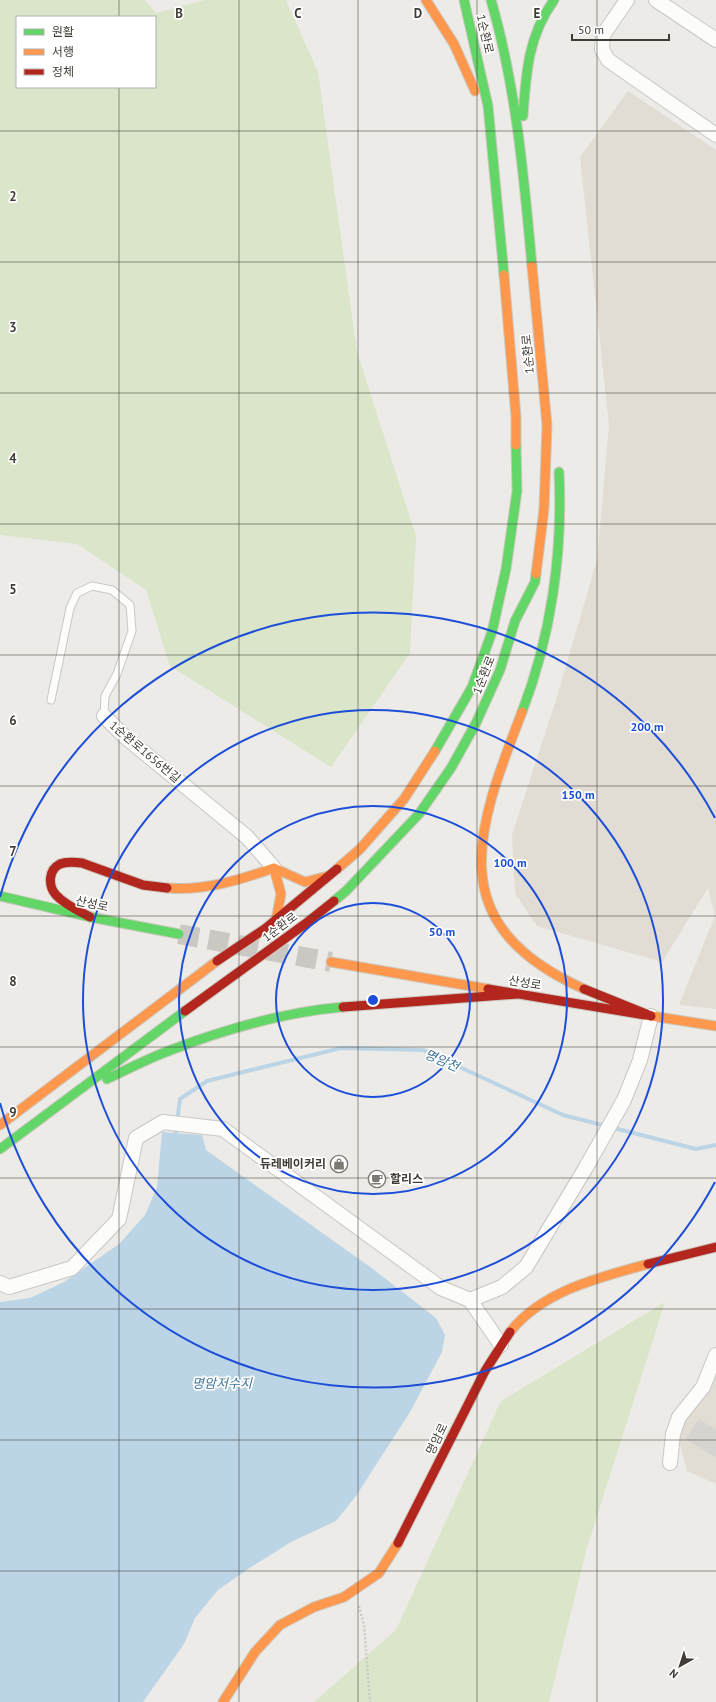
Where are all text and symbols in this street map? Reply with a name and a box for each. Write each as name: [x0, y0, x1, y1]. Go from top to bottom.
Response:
text: B: [175, 5, 183, 22]
text: C: [294, 5, 302, 22]
text: D: [414, 5, 422, 22]
text: E: [534, 5, 541, 22]
street label: 1순환로: [474, 13, 497, 55]
legend: [16, 16, 156, 88]
scale bar: [572, 16, 669, 42]
text: 50 m: [578, 22, 604, 37]
text: 원활: [52, 24, 74, 39]
text: 서행: [52, 44, 74, 59]
text: 정체: [52, 64, 74, 79]
text: 2: [9, 188, 17, 205]
text: 3: [9, 319, 17, 336]
street label: 1순환로: [518, 334, 537, 374]
text: 4: [9, 450, 17, 467]
text: 5: [9, 581, 17, 598]
street label: 1순환로: [469, 654, 498, 696]
text: 6: [9, 712, 17, 729]
street label: 1순환로1656번길: [107, 718, 184, 786]
text: 200 m: [630, 719, 664, 734]
text: 150 m: [561, 787, 595, 802]
text: 7: [9, 843, 17, 860]
text: 100 m: [493, 855, 527, 870]
street label: 산성로: [74, 893, 110, 914]
street label: 1순환로: [259, 909, 300, 945]
text: 50 m: [429, 924, 455, 939]
text: 8: [9, 973, 17, 990]
street label: 산성로: [508, 973, 543, 993]
centre of rings: [366, 993, 380, 1007]
water label: 명암천: [422, 1046, 463, 1076]
text: 9: [9, 1104, 17, 1121]
shop icon: 듀레베이커리: [329, 1154, 349, 1174]
place label: 듀레베이커리: [260, 1156, 326, 1171]
cafe icon: 할리스: [367, 1169, 387, 1189]
place label: 할리스: [390, 1171, 423, 1186]
water label: 명암저수지: [192, 1375, 253, 1392]
street label: 명암로: [423, 1421, 451, 1457]
north arrow: [660, 1646, 700, 1686]
text: N: [666, 1666, 681, 1681]

